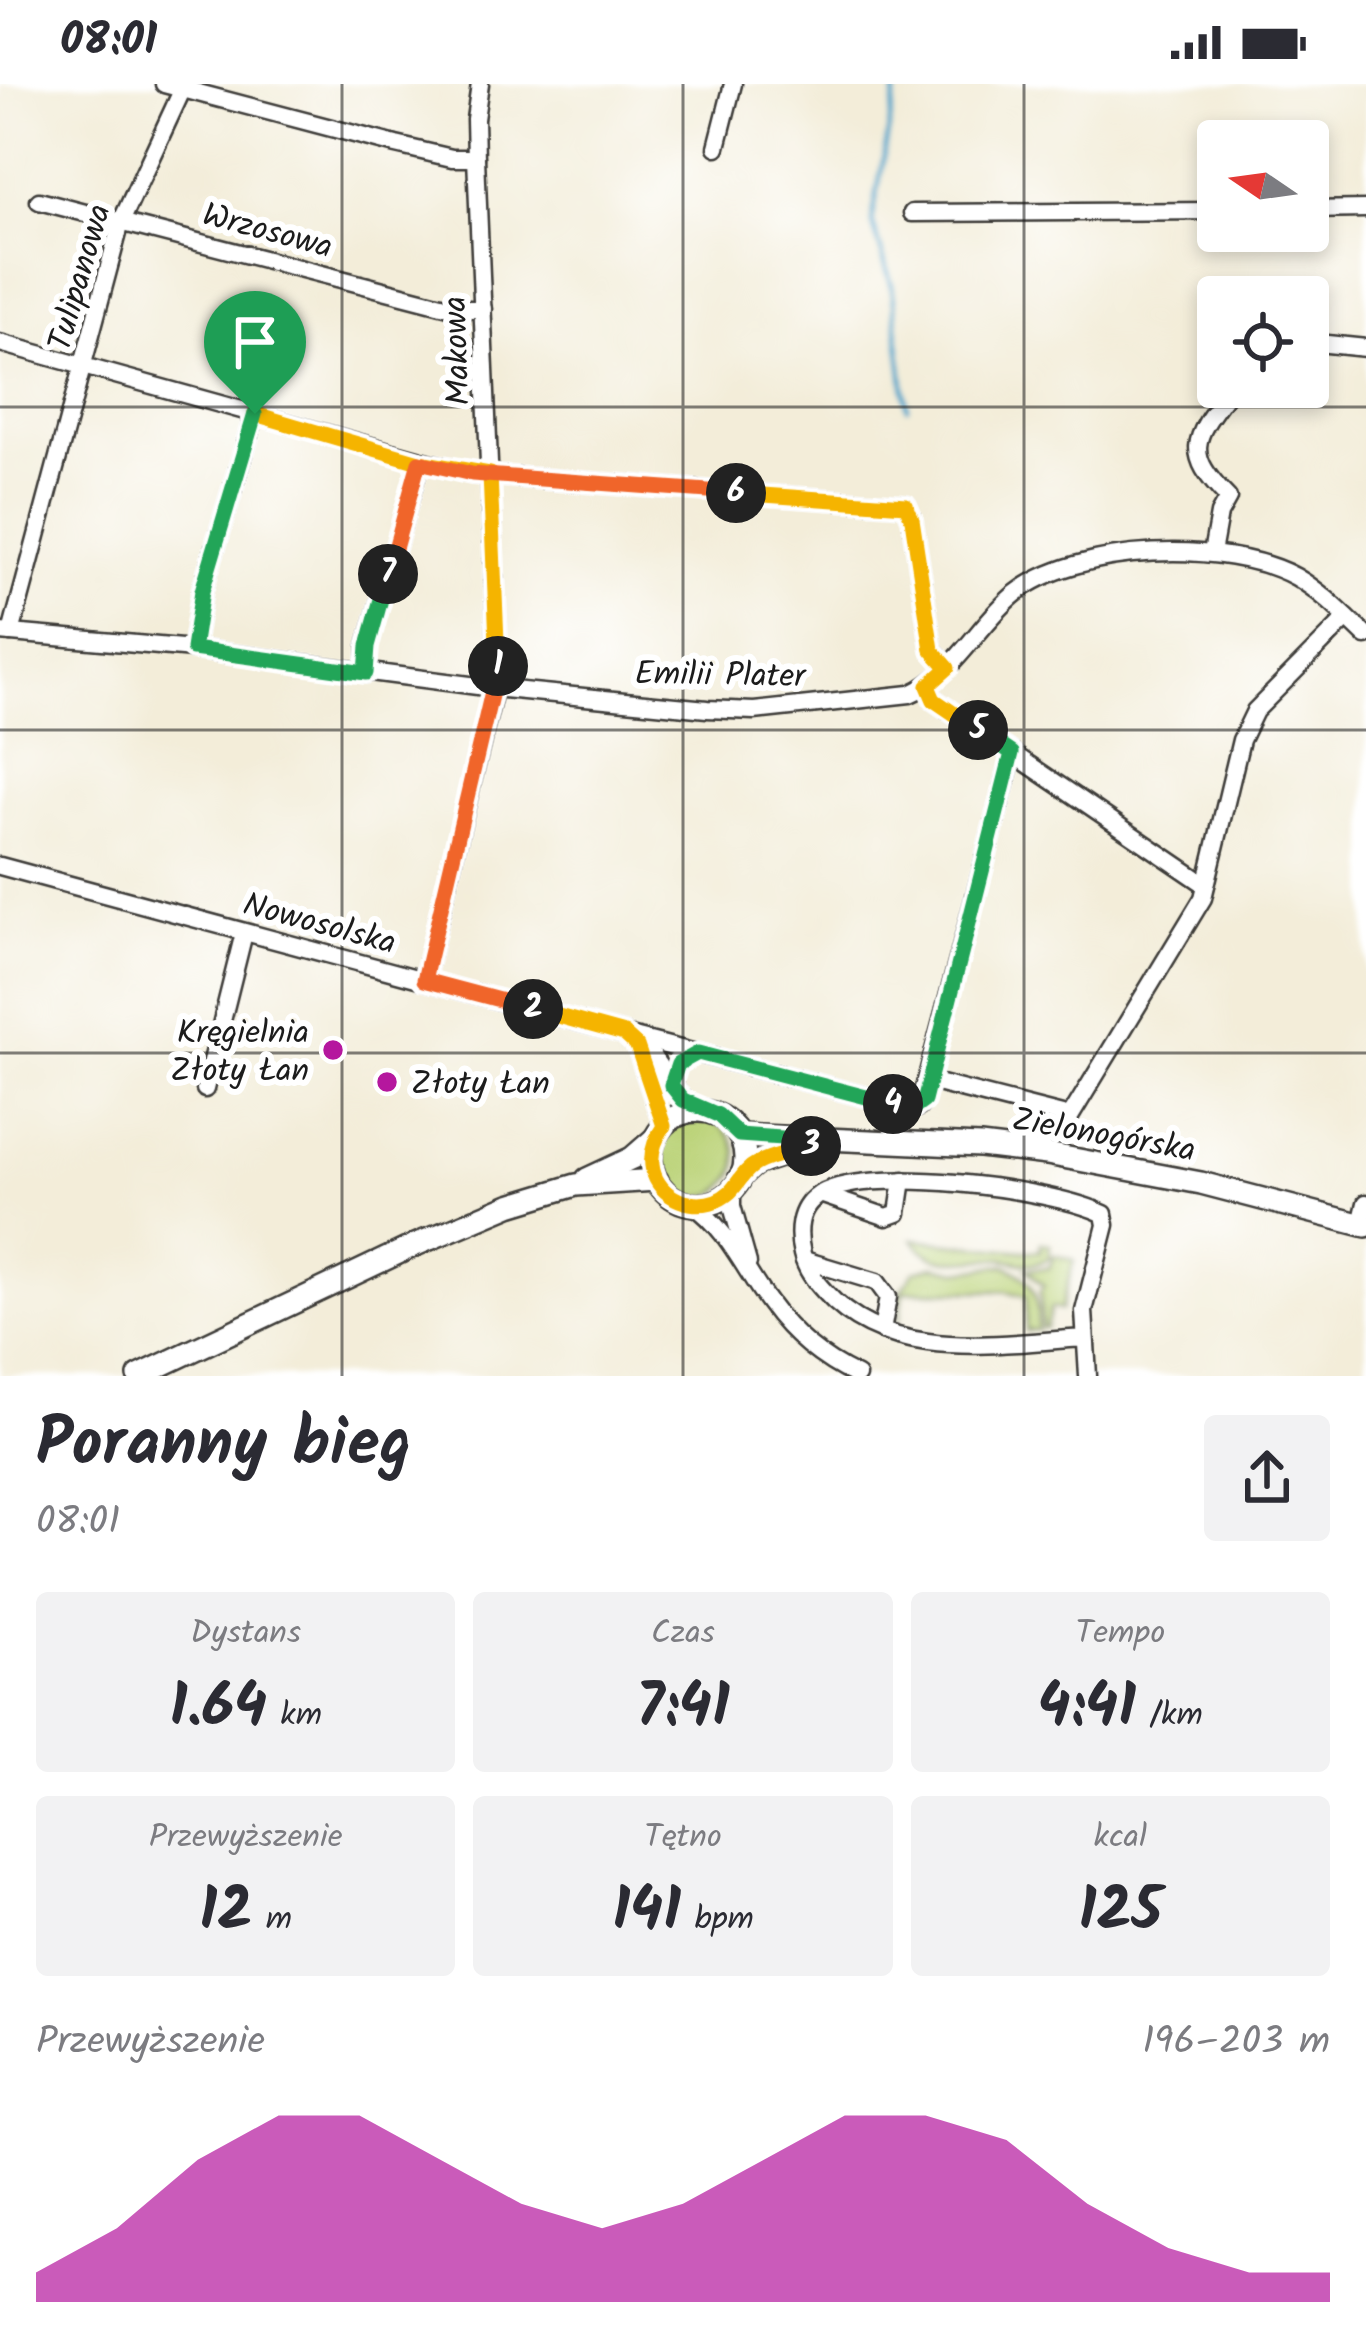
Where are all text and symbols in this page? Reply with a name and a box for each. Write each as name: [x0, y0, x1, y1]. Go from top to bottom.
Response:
text: 08:01: [60, 6, 157, 78]
north arrow: [1197, 120, 1329, 252]
map controls: [1197, 120, 1329, 408]
street label: Wrzosowa: [196, 190, 338, 275]
street label: Tulipanowa: [35, 198, 128, 358]
button: locate: [1197, 276, 1329, 408]
pin: [204, 291, 306, 414]
street label: Makowa: [430, 295, 487, 407]
icon: arrive: [222, 309, 288, 375]
pin: 6: [706, 463, 766, 523]
text: 6: [727, 466, 745, 519]
pin: 7: [358, 544, 418, 604]
text: 7: [380, 547, 396, 600]
pin: 1: [468, 636, 528, 696]
text: 1: [493, 639, 503, 692]
street label: Emilii Plater: [634, 649, 808, 705]
pin: 5: [948, 700, 1008, 760]
text: 5: [970, 703, 986, 756]
street label: Nowosolska: [237, 880, 402, 971]
pin: 2: [503, 979, 563, 1039]
text: 2: [523, 982, 543, 1035]
place label: Kręgielnia Złoty Łan: [170, 1008, 309, 1099]
marker: Kręgielnia Złoty Łan: [320, 1037, 346, 1063]
place label: Złoty Łan: [411, 1059, 550, 1112]
marker: Złoty Łan: [374, 1069, 400, 1095]
pin: 4: [863, 1074, 923, 1134]
text: 4: [884, 1077, 902, 1130]
street label: Zielonogórska: [1008, 1094, 1199, 1179]
pin: 3: [781, 1116, 841, 1176]
text: 3: [802, 1119, 820, 1172]
text: Poranny bieg: [36, 1394, 411, 1499]
button: share: [1204, 1415, 1330, 1541]
text: 08:01: [36, 1492, 120, 1554]
text: Dystans: [190, 1608, 301, 1661]
text: Czas: [651, 1608, 715, 1661]
text: Tempo: [1076, 1608, 1165, 1661]
text: 1.64: [169, 1661, 267, 1757]
text: 7:41: [636, 1661, 730, 1757]
text: 4:41: [1038, 1661, 1136, 1757]
text: km: [267, 1690, 322, 1743]
text: /km: [1136, 1690, 1203, 1743]
text: Przewyższenie: [149, 1812, 343, 1865]
text: Tętno: [644, 1812, 722, 1865]
text: kcal: [1093, 1812, 1147, 1865]
text: 12: [199, 1865, 252, 1961]
text: 141: [612, 1865, 681, 1961]
text: 125: [1079, 1865, 1162, 1961]
text: m: [252, 1894, 292, 1947]
text: bpm: [681, 1894, 754, 1947]
text: Przewyższenie: [36, 2012, 265, 2074]
text: 196–203 m: [1142, 2012, 1330, 2074]

